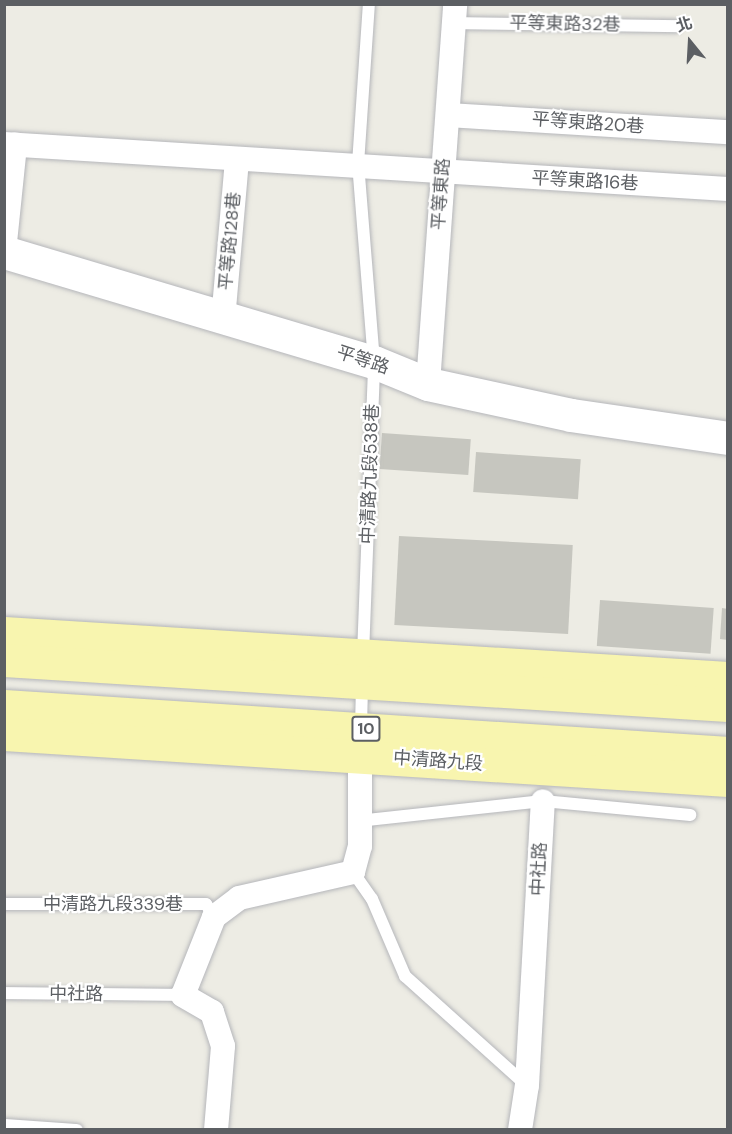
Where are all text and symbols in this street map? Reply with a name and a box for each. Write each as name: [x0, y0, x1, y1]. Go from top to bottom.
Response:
street label: 平等東路32巷: [509, 12, 621, 36]
north arrow: [660, 12, 720, 72]
text: 北: [673, 12, 695, 37]
street label: 平等東路20巷: [531, 108, 645, 138]
street label: 平等東路: [428, 157, 454, 231]
street label: 平等東路16巷: [531, 167, 639, 195]
street label: 平等路128巷: [215, 191, 245, 291]
street label: 平等路: [334, 341, 392, 379]
street label: 中清路九段538巷: [357, 403, 383, 545]
road number: 10: [351, 716, 381, 742]
street label: 中清路九段: [392, 747, 484, 775]
street label: 中社路: [527, 841, 551, 897]
street label: 中清路九段339巷: [43, 893, 183, 915]
street label: 中社路: [49, 983, 103, 1005]

